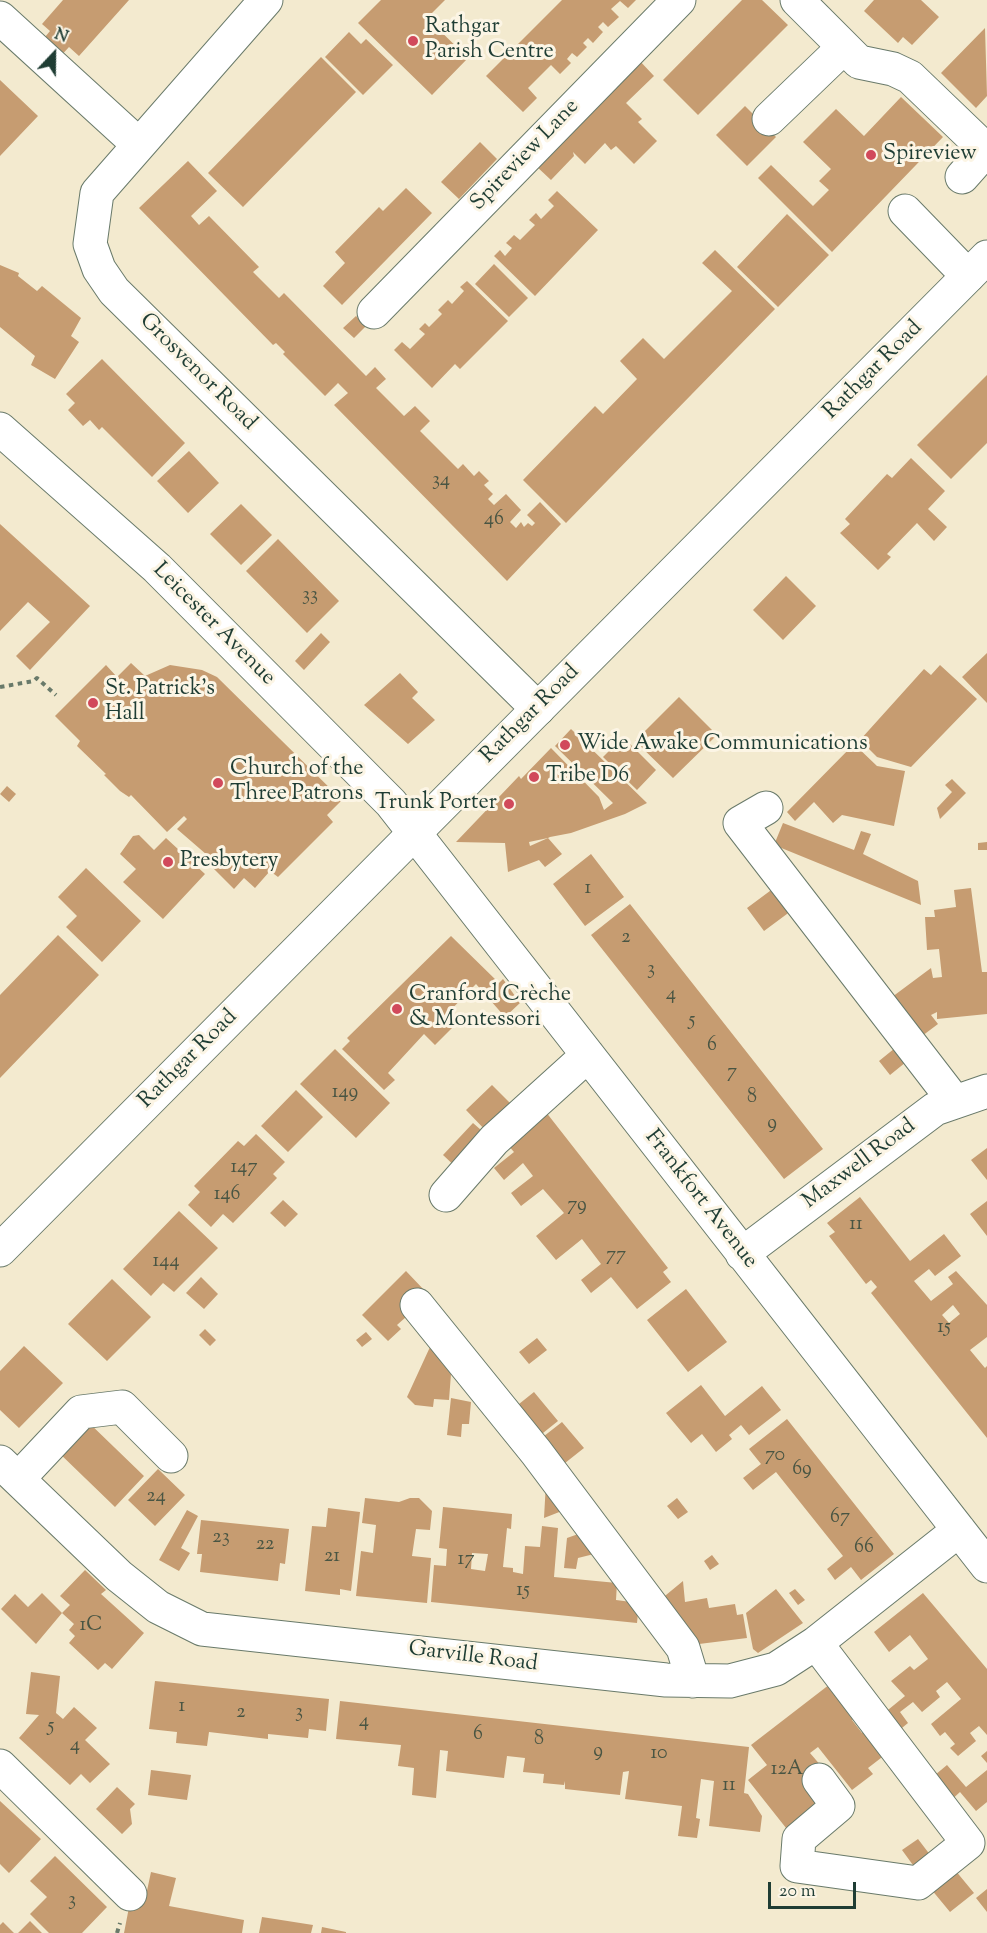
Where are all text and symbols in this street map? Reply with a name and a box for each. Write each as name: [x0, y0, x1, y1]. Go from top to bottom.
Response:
place label: Rathgar Parish Centre: [425, 15, 554, 66]
north arrow: [24, 24, 84, 84]
text: N: [51, 24, 71, 50]
marker: Rathgar Parish Centre: [406, 34, 420, 48]
street label: Spireview Lane: [466, 95, 586, 217]
place label: Spireview: [883, 142, 977, 168]
marker: Spireview: [864, 148, 878, 162]
street label: Grosvenor Road: [133, 309, 261, 437]
street label: Rathgar Road: [819, 316, 929, 426]
house number: 34: [432, 470, 450, 494]
house number: 46: [484, 509, 504, 533]
street label: Leicester Avenue: [146, 558, 280, 692]
house number: 33: [302, 585, 318, 609]
street label: Rathgar Road: [476, 660, 586, 770]
place label: St. Patrick's Hall: [105, 677, 215, 728]
marker: St. Patrick's Hall: [86, 696, 100, 710]
place label: Wide Awake Communications: [577, 732, 868, 758]
marker: Wide Awake Communications: [558, 738, 572, 752]
place label: Church of the Three Patrons: [230, 757, 364, 808]
place label: Tribe D6: [546, 764, 629, 790]
marker: Tribe D6: [527, 770, 541, 784]
marker: Church of the Three Patrons: [211, 776, 225, 790]
place label: Trunk Porter: [375, 791, 497, 817]
marker: Trunk Porter: [502, 797, 516, 811]
place label: Presbytery: [180, 849, 278, 875]
marker: Presbytery: [161, 855, 175, 869]
house number: 1: [585, 878, 591, 902]
house number: 2: [621, 927, 631, 951]
house number: 3: [647, 959, 655, 983]
place label: Cranford Crèche & Montessori: [409, 983, 571, 1034]
house number: 4: [666, 984, 676, 1008]
marker: Cranford Crèche & Montessori: [390, 1002, 404, 1016]
street label: Rathgar Road: [134, 1005, 244, 1115]
house number: 5: [689, 1010, 695, 1034]
house number: 6: [707, 1035, 717, 1059]
house number: 7: [727, 1062, 737, 1086]
house number: 149: [332, 1082, 358, 1106]
house number: 8: [747, 1087, 757, 1111]
house number: 9: [767, 1113, 777, 1137]
street label: Maxwell Road: [798, 1114, 922, 1216]
street label: Frankfort Avenue: [638, 1126, 762, 1274]
house number: 147: [231, 1157, 257, 1181]
house number: 146: [214, 1184, 240, 1208]
house number: 79: [567, 1195, 587, 1219]
house number: 11: [849, 1214, 863, 1238]
house number: 77: [606, 1245, 626, 1269]
house number: 144: [153, 1251, 179, 1275]
house number: 15: [937, 1317, 951, 1341]
house number: 70: [765, 1445, 785, 1469]
house number: 69: [792, 1459, 812, 1483]
house number: 24: [146, 1486, 166, 1510]
house number: 67: [830, 1507, 850, 1531]
house number: 23: [212, 1527, 230, 1551]
house number: 22: [256, 1534, 274, 1558]
house number: 66: [854, 1537, 874, 1561]
house number: 21: [324, 1546, 340, 1570]
house number: 17: [458, 1549, 474, 1573]
house number: 15: [516, 1580, 530, 1604]
house number: 1C: [80, 1615, 102, 1639]
street label: Garville Road: [407, 1637, 539, 1679]
house number: 1: [179, 1696, 185, 1720]
house number: 2: [236, 1702, 246, 1726]
house number: 3: [295, 1702, 303, 1726]
house number: 4: [359, 1711, 369, 1735]
house number: 5: [48, 1716, 54, 1740]
house number: 6: [473, 1724, 483, 1748]
house number: 8: [534, 1729, 544, 1753]
house number: 4: [70, 1735, 80, 1759]
house number: 9: [593, 1741, 603, 1765]
house number: 10: [650, 1743, 668, 1767]
house number: 12A: [771, 1759, 803, 1783]
house number: 11: [722, 1775, 736, 1799]
scale bar: [771, 1870, 860, 1908]
text: 20 m: [779, 1879, 816, 1905]
house number: 3: [68, 1890, 76, 1914]

